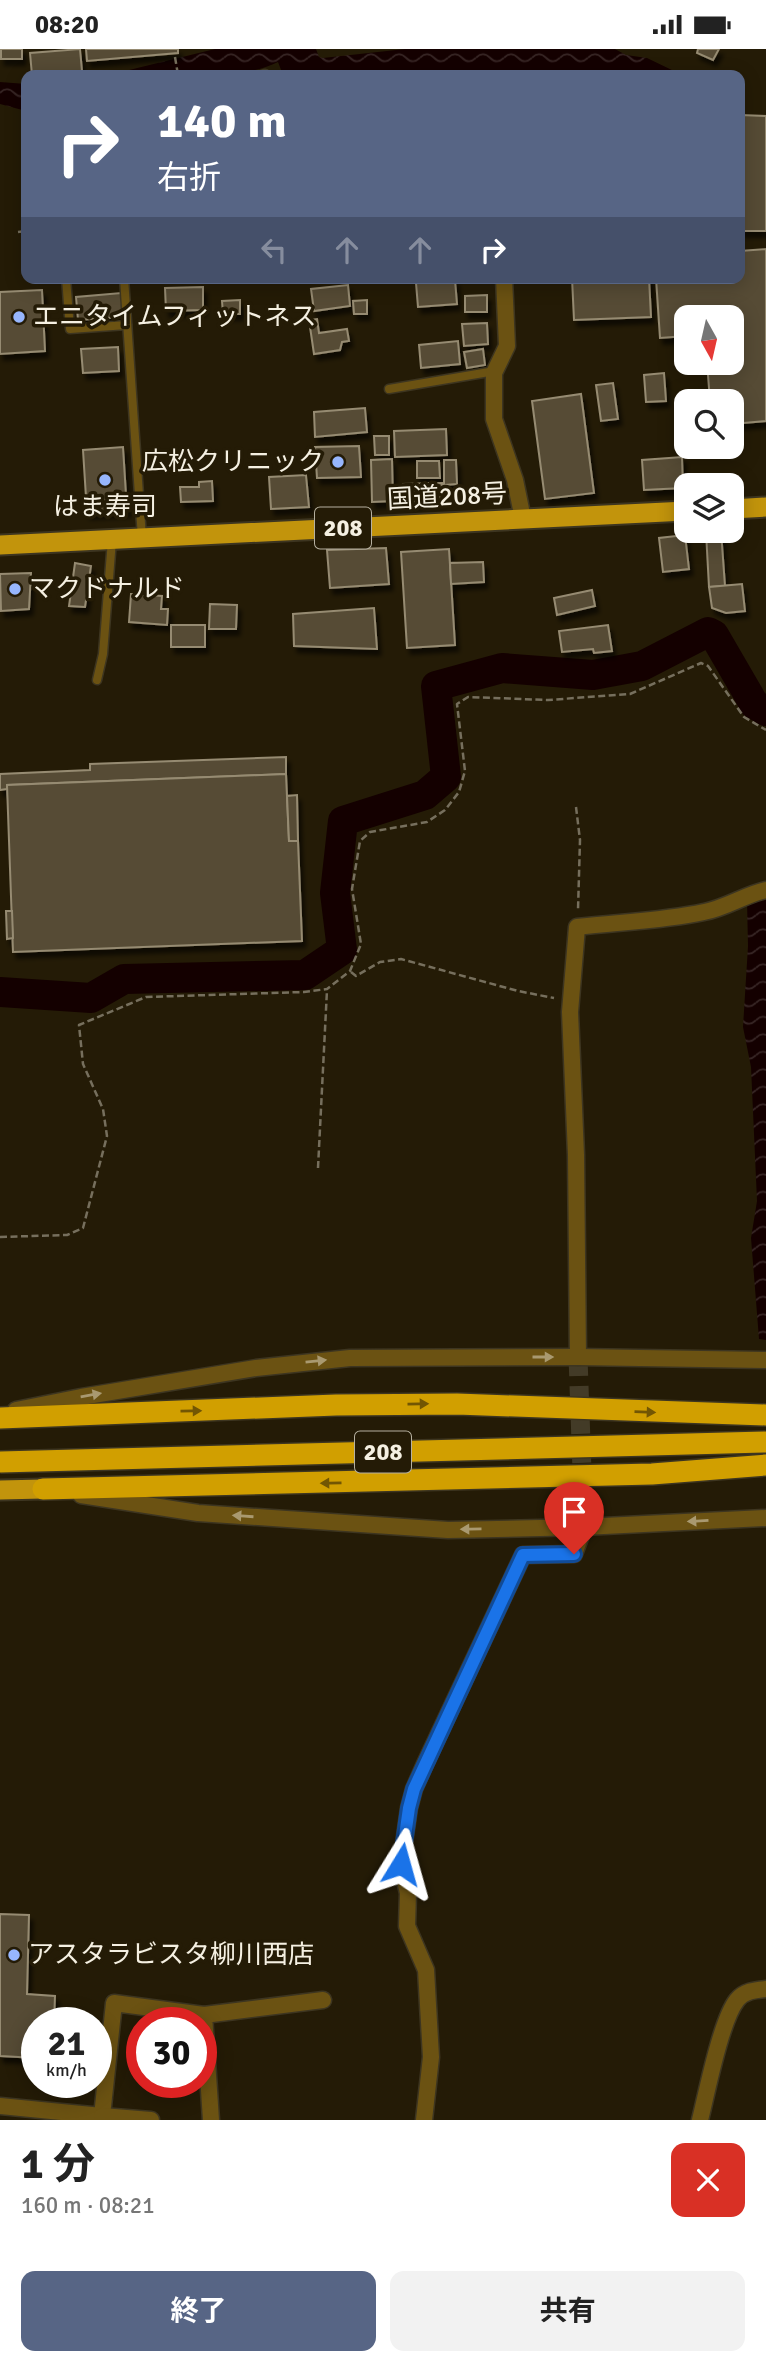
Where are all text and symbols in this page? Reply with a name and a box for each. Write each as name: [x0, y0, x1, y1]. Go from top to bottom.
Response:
text: 08:20: [35, 9, 99, 41]
text: 140 m: [157, 91, 287, 151]
icon: right: [42, 98, 133, 189]
text: 右折: [157, 158, 221, 197]
icon: left: [255, 231, 293, 269]
icon: ahead: [328, 231, 366, 269]
icon: ahead: [401, 231, 439, 269]
icon: right: [474, 231, 512, 269]
place label: エニタイムフィットネス: [33, 301, 316, 333]
north arrow: [674, 305, 744, 375]
map controls: [674, 305, 744, 543]
marker: エニタイムフィットネス: [11, 309, 27, 325]
button: search: [674, 389, 744, 459]
place label: 広松クリニック: [142, 446, 324, 478]
marker: 広松クリニック: [330, 454, 346, 470]
marker: はま寿司: [97, 472, 113, 488]
button: layers: [674, 473, 744, 543]
street label: 国道208号: [386, 478, 508, 516]
place label: はま寿司: [53, 491, 157, 523]
road number: 208: [315, 507, 371, 549]
place label: マクドナルド: [29, 573, 185, 605]
marker: マクドナルド: [7, 581, 23, 597]
one-way arrow: [532, 1351, 554, 1363]
one-way arrow: [305, 1356, 327, 1367]
one-way arrow: [80, 1389, 102, 1400]
one-way arrow: [407, 1398, 429, 1410]
one-way arrow: [180, 1405, 202, 1417]
one-way arrow: [635, 1406, 657, 1417]
road number: 208: [355, 1431, 411, 1472]
one-way arrow: [320, 1477, 342, 1488]
pin: [544, 1482, 604, 1554]
icon: arrive: [555, 1493, 593, 1531]
one-way arrow: [232, 1510, 254, 1521]
one-way arrow: [687, 1515, 709, 1526]
one-way arrow: [459, 1524, 481, 1535]
position arrow: [364, 1827, 438, 1901]
place label: アスタラビスタ柳川西店: [28, 1939, 314, 1971]
marker: アスタラビスタ柳川西店: [6, 1947, 22, 1963]
speed limit sign: 30: [126, 2007, 217, 2098]
text: 21: [48, 2022, 85, 2065]
text: km/h: [46, 2059, 87, 2081]
text: 1 分: [21, 2139, 95, 2190]
button: close: [671, 2143, 745, 2217]
text: 160 m · 08:21: [21, 2191, 155, 2220]
button: 終了: [21, 2271, 376, 2351]
button: 共有: [390, 2271, 745, 2351]

